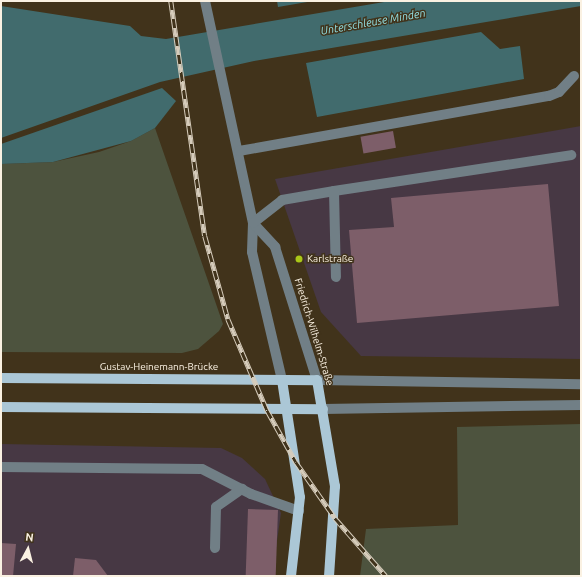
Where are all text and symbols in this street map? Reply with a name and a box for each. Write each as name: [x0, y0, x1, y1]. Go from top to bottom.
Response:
water label: Unterschleuse Minden: [319, 6, 427, 38]
place label: Karlstraße: [307, 253, 353, 265]
marker: Karlstraße: [294, 254, 304, 264]
street label: Friedrich-Wilhelm-Straße: [292, 277, 336, 387]
street label: Gustav-Heinemann-Brücke: [100, 361, 218, 373]
north arrow: [8, 529, 48, 569]
text: N: [25, 531, 34, 544]

